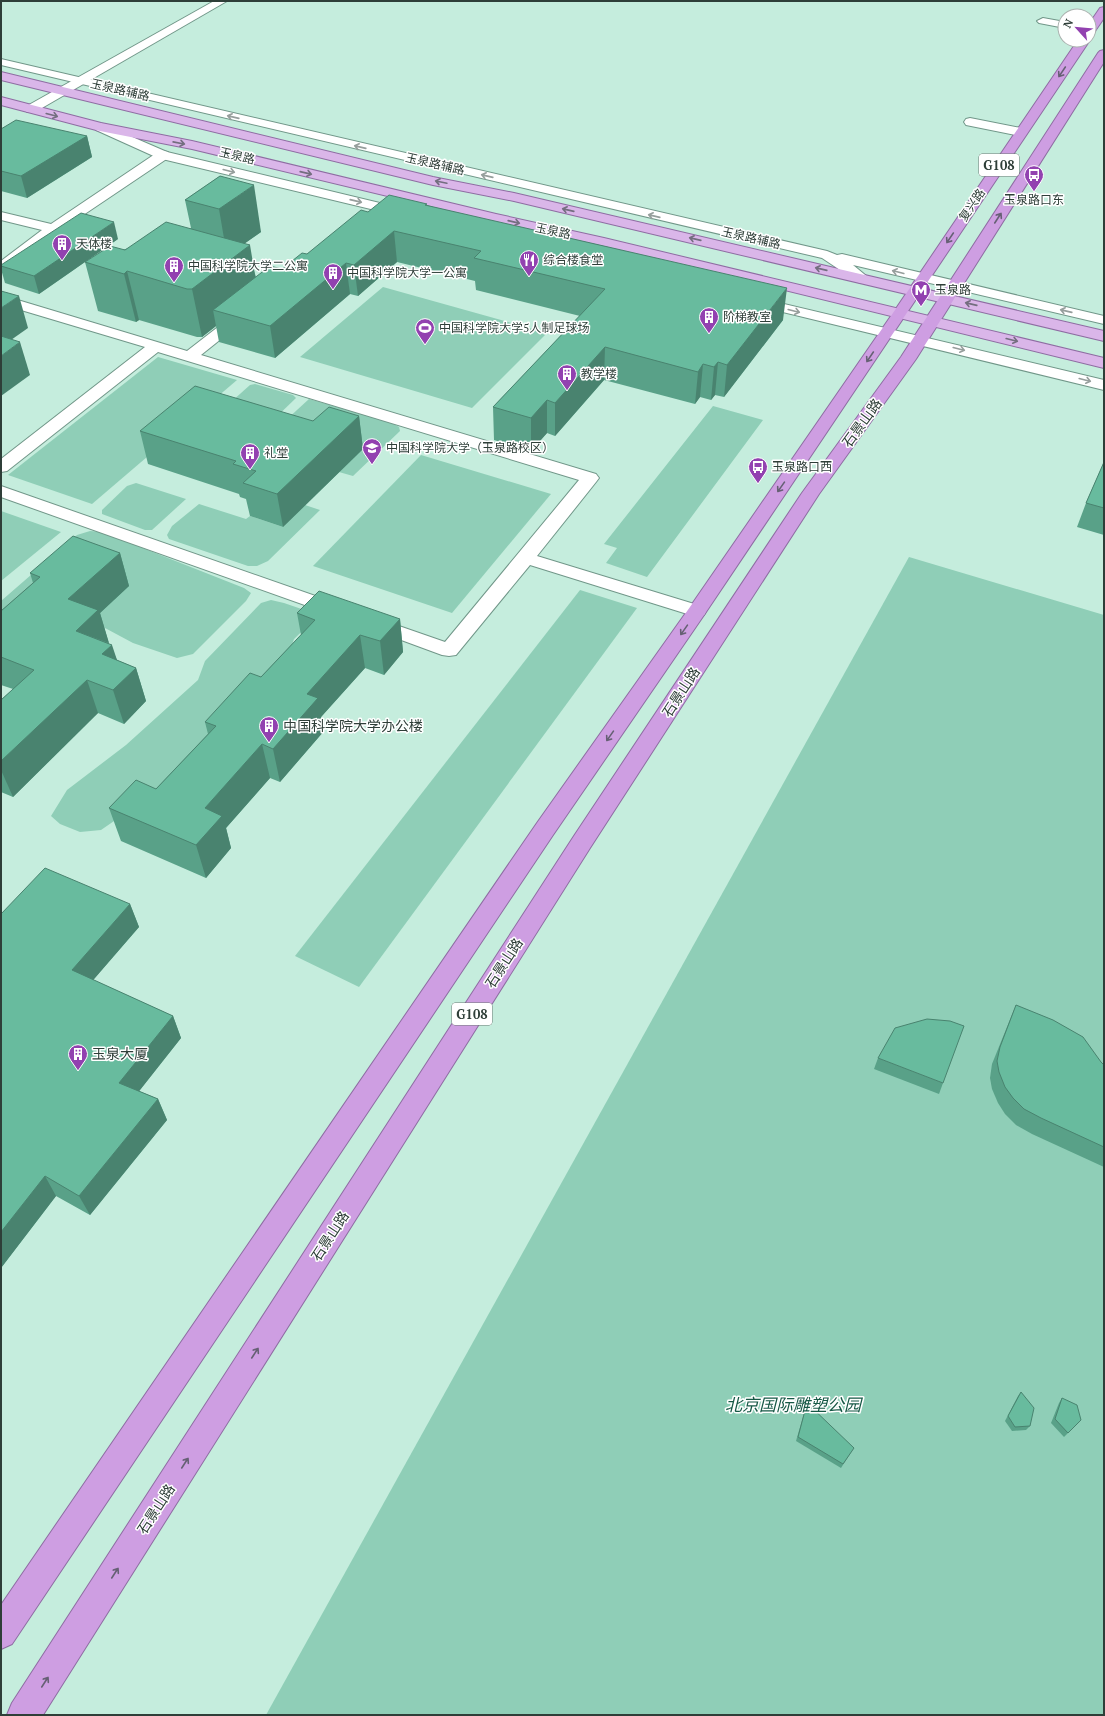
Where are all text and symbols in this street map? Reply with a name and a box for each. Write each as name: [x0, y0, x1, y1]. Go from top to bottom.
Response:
north arrow: [1057, 8, 1097, 48]
text: N: [1060, 16, 1077, 30]
one-way arrow: [1058, 67, 1066, 78]
street label: 玉泉路辅路: [89, 75, 151, 104]
one-way arrow: [45, 112, 58, 119]
one-way arrow: [227, 113, 240, 120]
one-way arrow: [172, 139, 185, 147]
one-way arrow: [354, 142, 367, 150]
street label: 玉泉路: [218, 144, 256, 167]
street label: 玉泉路辅路: [404, 149, 466, 178]
road number: G108: [979, 154, 1019, 176]
bus stop icon: 玉泉路口东: [1023, 164, 1045, 192]
one-way arrow: [222, 168, 235, 176]
one-way arrow: [299, 169, 312, 177]
one-way arrow: [480, 172, 493, 180]
one-way arrow: [435, 178, 448, 186]
street label: 复兴路: [955, 186, 988, 224]
place label: 玉泉路口东: [1004, 192, 1064, 207]
one-way arrow: [349, 198, 362, 206]
one-way arrow: [562, 205, 575, 213]
one-way arrow: [648, 211, 661, 219]
one-way arrow: [994, 213, 1003, 224]
one-way arrow: [507, 219, 520, 227]
street label: 玉泉路: [534, 219, 572, 242]
street label: 玉泉路辅路: [720, 223, 782, 252]
one-way arrow: [946, 232, 954, 243]
building icon: 天体楼: [51, 233, 73, 261]
one-way arrow: [688, 235, 701, 243]
place label: 天体楼: [76, 236, 112, 251]
restaurant icon: 综合楼食堂: [518, 249, 540, 277]
place label: 综合楼食堂: [543, 252, 603, 267]
building icon: 中国科学院大学二公寓: [163, 255, 185, 283]
place label: 中国科学院大学二公寓: [188, 258, 308, 273]
building icon: 中国科学院大学一公寓: [322, 262, 344, 290]
place label: 中国科学院大学一公寓: [347, 265, 467, 280]
one-way arrow: [815, 265, 828, 273]
one-way arrow: [892, 268, 905, 276]
metro station icon: 玉泉路: [910, 279, 932, 307]
place label: 玉泉路: [935, 282, 971, 297]
one-way arrow: [965, 300, 978, 307]
building icon: 阶梯教室: [698, 306, 720, 334]
one-way arrow: [787, 307, 800, 315]
one-way arrow: [1060, 307, 1073, 315]
place label: 阶梯教室: [723, 309, 771, 324]
sports icon: 中国科学院大学5人制足球场: [414, 317, 436, 345]
place label: 中国科学院大学5人制足球场: [439, 320, 589, 335]
one-way arrow: [1005, 337, 1018, 345]
one-way arrow: [952, 346, 965, 354]
one-way arrow: [866, 351, 874, 362]
building icon: 教学楼: [556, 363, 578, 391]
place label: 教学楼: [581, 366, 617, 381]
one-way arrow: [1078, 377, 1091, 385]
street label: 石景山路: [837, 394, 886, 451]
school or university icon: 中国科学院大学（玉泉路校区）: [361, 437, 383, 465]
place label: 中国科学院大学（玉泉路校区）: [386, 440, 554, 455]
building icon: 礼堂: [239, 442, 261, 470]
place label: 礼堂: [264, 445, 288, 460]
bus stop icon: 玉泉路口西: [747, 456, 769, 484]
place label: 玉泉路口西: [772, 459, 832, 474]
one-way arrow: [777, 481, 785, 492]
one-way arrow: [680, 624, 688, 635]
street label: 石景山路: [657, 663, 704, 720]
building icon: 中国科学院大学办公楼: [258, 715, 280, 743]
place label: 中国科学院大学办公楼: [283, 716, 423, 735]
one-way arrow: [606, 730, 614, 741]
street label: 石景山路: [480, 934, 527, 991]
road number: G108: [452, 1003, 492, 1025]
building icon: 玉泉大厦: [67, 1043, 89, 1071]
place label: 玉泉大厦: [92, 1044, 148, 1063]
street label: 石景山路: [306, 1207, 353, 1264]
one-way arrow: [251, 1348, 259, 1359]
park label: 北京国际雕塑公园: [725, 1393, 864, 1416]
one-way arrow: [181, 1458, 189, 1469]
street label: 石景山路: [132, 1480, 179, 1537]
one-way arrow: [111, 1567, 119, 1578]
one-way arrow: [41, 1677, 49, 1688]

